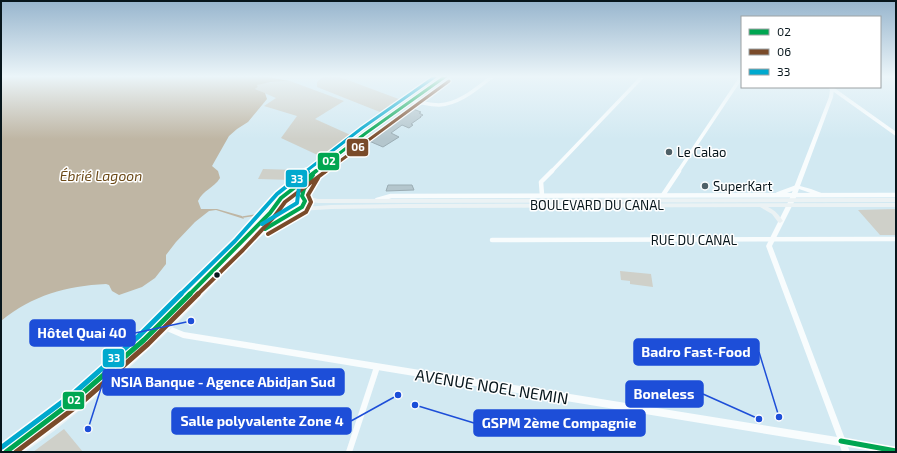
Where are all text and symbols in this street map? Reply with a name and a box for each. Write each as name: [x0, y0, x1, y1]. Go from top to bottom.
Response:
legend: [741, 16, 881, 88]
text: 02: [777, 24, 791, 38]
text: 06: [777, 44, 791, 58]
text: 33: [777, 64, 790, 78]
line badge: 06: [346, 138, 369, 157]
text: 06: [351, 140, 365, 153]
place label: Le Calao: [677, 144, 726, 160]
marker: Le Calao: [664, 147, 674, 157]
line badge: 02: [317, 152, 340, 171]
text: 02: [322, 154, 336, 167]
water label: Ébrié Lagoon: [60, 167, 142, 184]
line badge: 33: [285, 169, 308, 188]
text: 33: [291, 172, 303, 185]
place label: SuperKart: [713, 178, 772, 194]
marker: SuperKart: [700, 181, 710, 191]
street label: BOULEVARD DU CANAL: [530, 197, 664, 213]
street label: RUE DU CANAL: [651, 232, 738, 248]
unlabelled marker: [212, 270, 222, 280]
callout: Hôtel Quai 40: [30, 320, 135, 346]
text: Hôtel Quai 40: [37, 324, 127, 342]
callout: Badro Fast-Food: [634, 339, 759, 365]
text: Badro Fast-Food: [641, 343, 751, 360]
line badge: 33: [102, 348, 125, 368]
text: 33: [108, 351, 120, 364]
street label: AVENUE NOEL NEMIN: [414, 365, 570, 407]
callout: NSIA Banque - Agence Abidjan Sud: [103, 369, 344, 395]
text: NSIA Banque - Agence Abidjan Sud: [111, 373, 335, 390]
callout: Boneless: [626, 381, 703, 407]
text: Boneless: [634, 385, 694, 402]
line badge: 02: [62, 391, 85, 410]
text: 02: [67, 393, 81, 406]
callout: Salle polyvalente Zone 4: [172, 408, 351, 434]
callout: GSPM 2ème Compagnie: [474, 410, 645, 436]
text: Salle polyvalente Zone 4: [180, 412, 344, 429]
text: GSPM 2ème Compagnie: [482, 414, 636, 431]

